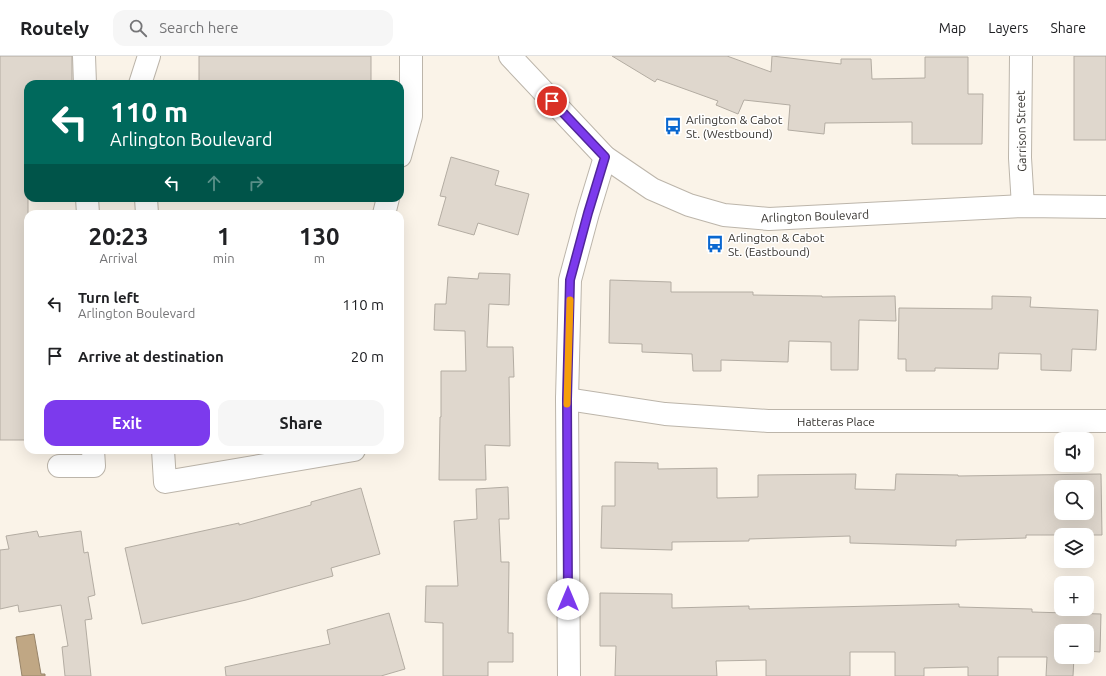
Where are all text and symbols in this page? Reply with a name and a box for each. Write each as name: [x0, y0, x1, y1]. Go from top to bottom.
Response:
search box: [113, 10, 393, 46]
text: Routely: [20, 17, 89, 39]
icon: search: [127, 17, 149, 39]
text: Search here: [159, 19, 238, 36]
text: Map: [939, 20, 966, 36]
text: Layers: [988, 20, 1028, 36]
text: Share: [1050, 20, 1086, 36]
pin: [535, 84, 569, 118]
icon: arrive: [541, 90, 563, 112]
street label: Garrison Street: [1014, 90, 1028, 172]
icon: left: [44, 96, 96, 148]
text: 110 m: [110, 96, 188, 127]
place label: Arlington & Cabot St. (Westbound): [686, 113, 783, 141]
bus stop icon: Arlington & Cabot St. (Westbound): [663, 116, 683, 136]
text: Arlington Boulevard: [110, 129, 272, 149]
icon: left: [161, 172, 183, 194]
icon: ahead: [203, 172, 225, 194]
icon: right: [245, 172, 267, 194]
street label: Arlington Boulevard: [761, 208, 869, 224]
text: 20:23: [88, 223, 148, 250]
text: 1: [217, 223, 230, 250]
text: 130: [299, 223, 340, 250]
place label: Arlington & Cabot St. (Eastbound): [728, 231, 825, 259]
bus stop icon: Arlington & Cabot St. (Eastbound): [705, 234, 725, 254]
text: Arrival: [99, 251, 137, 265]
text: min: [213, 251, 235, 265]
text: m: [314, 251, 325, 265]
text: Turn left: [78, 289, 139, 306]
icon: left: [44, 293, 66, 315]
text: 110 m: [342, 296, 384, 313]
text: Arlington Boulevard: [78, 306, 195, 320]
icon: arrive: [44, 345, 66, 367]
text: Arrive at destination: [78, 348, 224, 365]
text: 20 m: [351, 348, 384, 365]
button: Exit: [44, 400, 210, 446]
button: Share: [218, 400, 384, 446]
street label: Hatteras Place: [797, 415, 875, 428]
map controls: [1054, 432, 1094, 664]
button: sound: [1054, 432, 1094, 472]
button: search: [1054, 480, 1094, 520]
button: layers: [1054, 528, 1094, 568]
button: +: [1054, 576, 1094, 616]
position arrow: [547, 578, 589, 620]
button: −: [1054, 624, 1094, 664]

